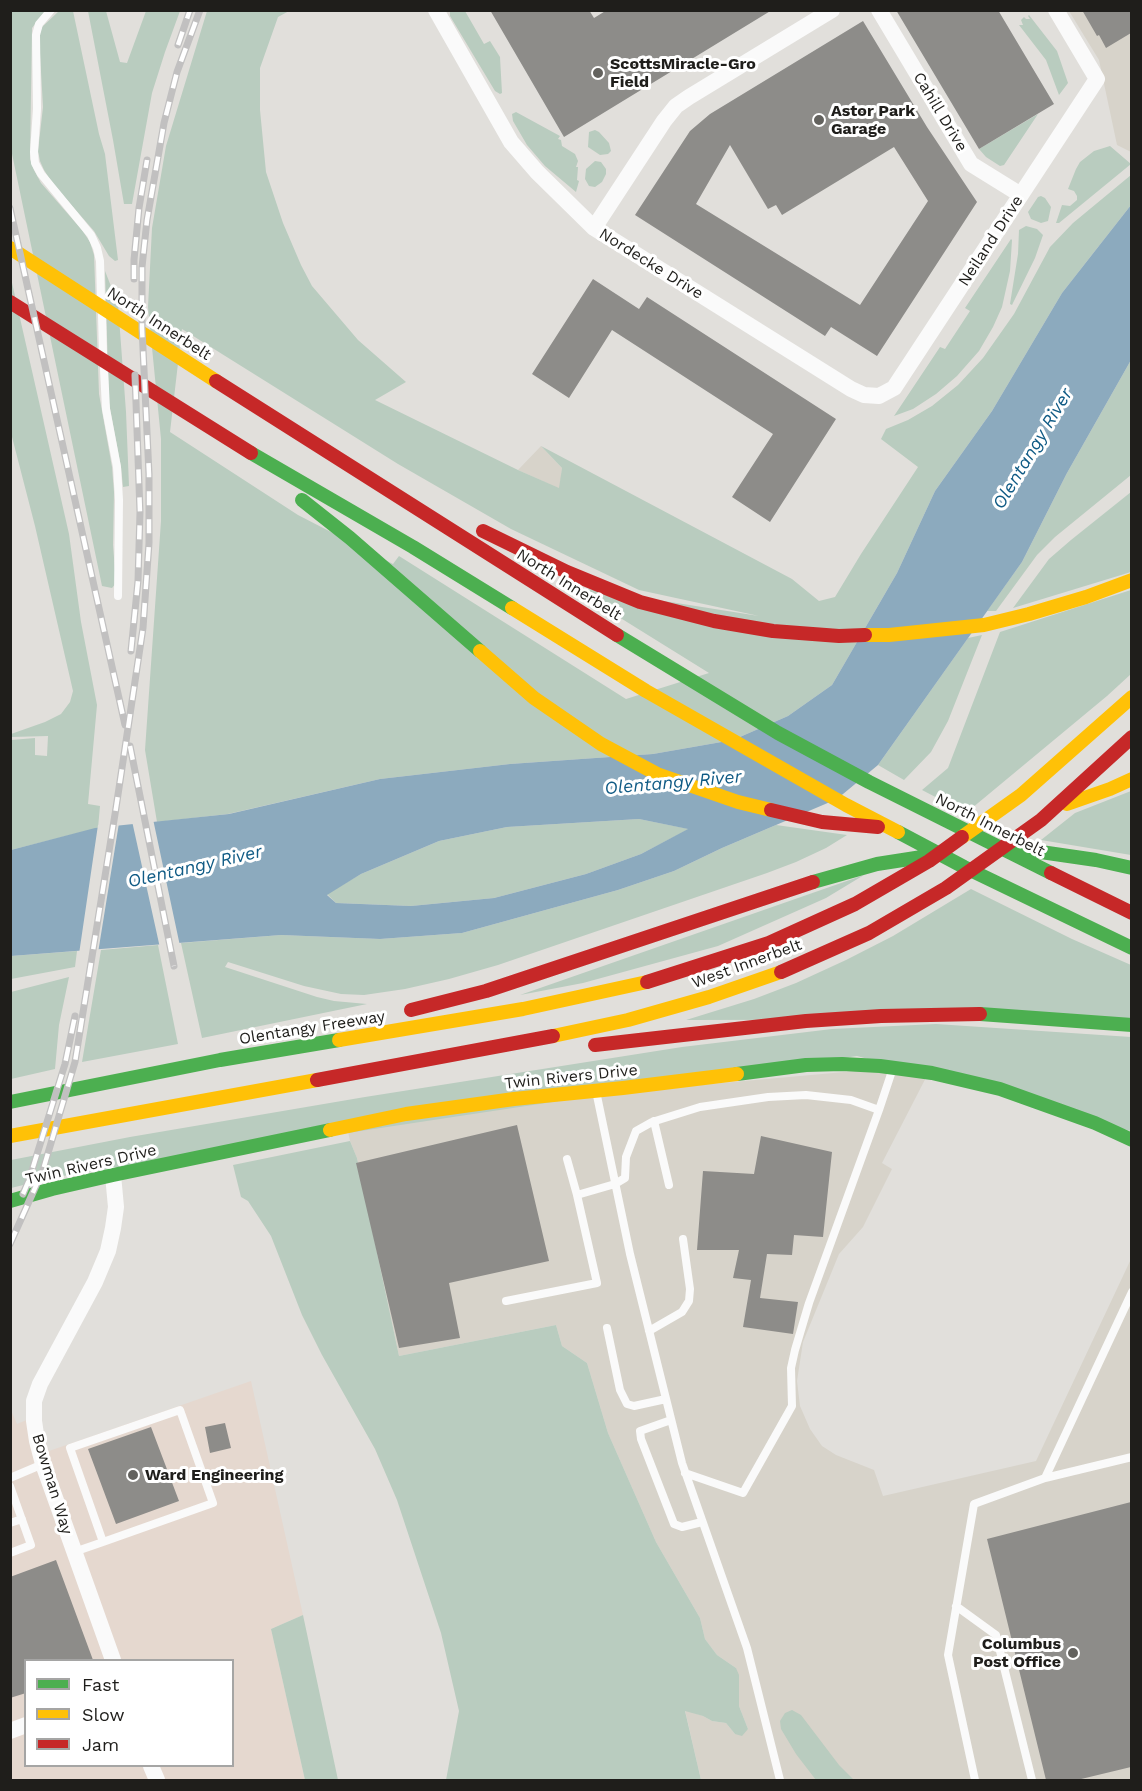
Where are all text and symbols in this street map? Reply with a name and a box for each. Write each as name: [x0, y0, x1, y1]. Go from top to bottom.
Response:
place label: ScottsMiracle-Gro Field: [610, 54, 756, 92]
marker: ScottsMiracle-Gro Field: [591, 66, 605, 80]
street label: Cahill Drive: [909, 69, 971, 155]
place label: Astor Park Garage: [831, 101, 915, 139]
marker: Astor Park Garage: [812, 113, 826, 127]
street label: Neiland Drive: [955, 192, 1027, 290]
street label: Nordecke Drive: [595, 224, 707, 304]
street label: North Innerbelt: [103, 283, 215, 365]
water label: Olentangy River: [988, 385, 1078, 513]
street label: North Innerbelt: [513, 545, 625, 625]
water label: Olentangy River: [604, 766, 742, 800]
street label: North Innerbelt: [932, 789, 1048, 861]
water label: Olentangy River: [126, 841, 264, 893]
street label: West Innerbelt: [689, 935, 805, 993]
street label: Olentangy Freeway: [238, 1007, 386, 1049]
street label: Twin Rivers Drive: [503, 1060, 639, 1094]
street label: Twin Rivers Drive: [24, 1141, 158, 1189]
street label: Bowman Way: [28, 1431, 76, 1537]
place label: Ward Engineering: [145, 1465, 283, 1485]
marker: Ward Engineering: [126, 1468, 140, 1482]
place label: Columbus Post Office: [973, 1634, 1061, 1672]
marker: Columbus Post Office: [1066, 1646, 1080, 1660]
legend: [24, 1659, 234, 1767]
text: Fast: [82, 1674, 119, 1695]
text: Slow: [82, 1704, 125, 1725]
text: Jam: [82, 1734, 119, 1755]

